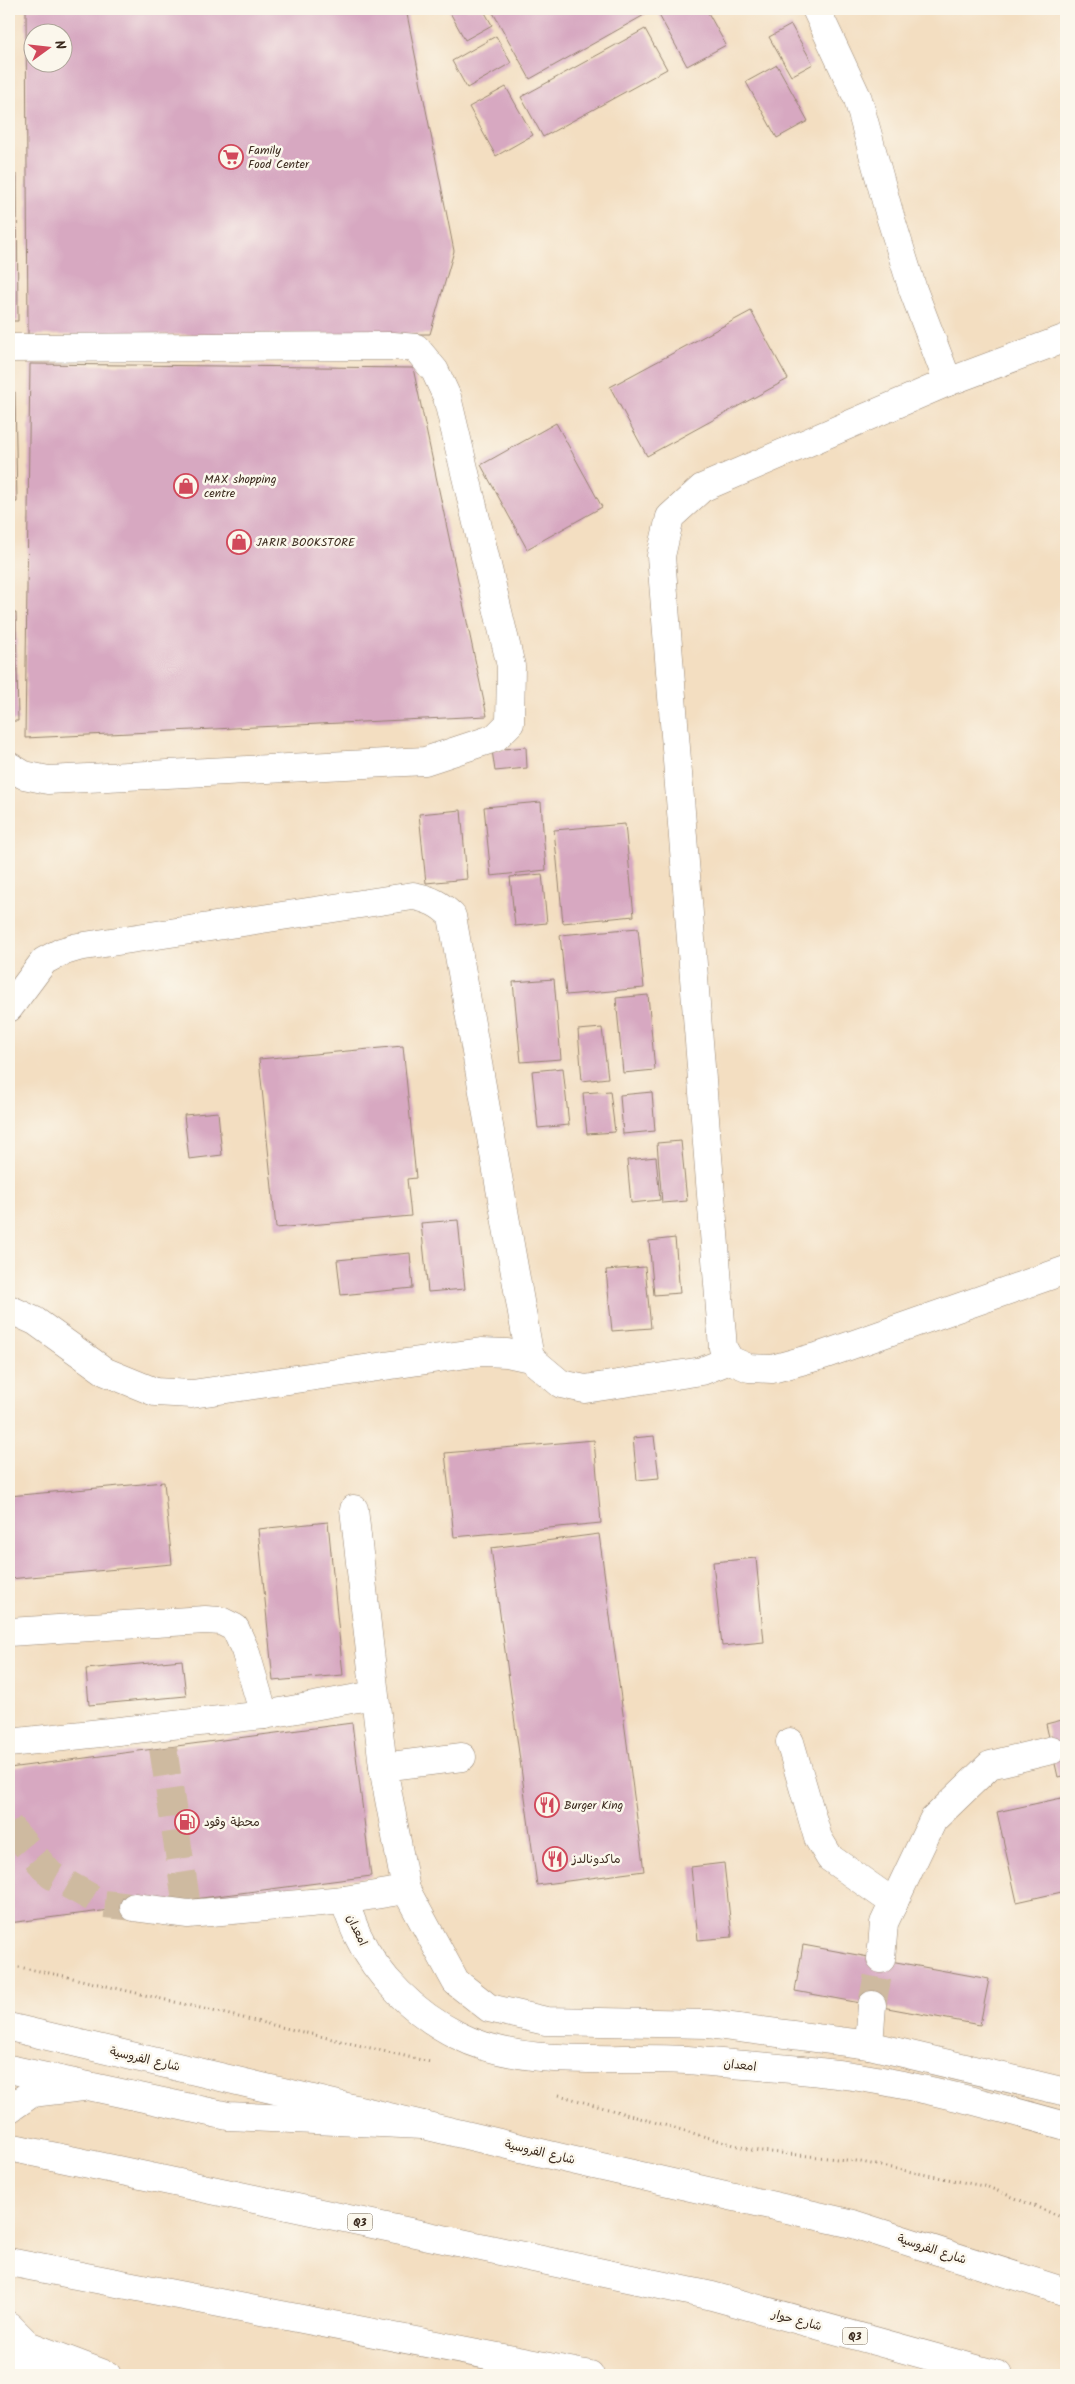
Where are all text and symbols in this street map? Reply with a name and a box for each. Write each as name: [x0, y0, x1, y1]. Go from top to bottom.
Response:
north arrow: [22, 22, 72, 72]
text: N: [48, 38, 71, 52]
place label: Family Food Center: [248, 141, 310, 174]
supermarket icon: Family Food Center: [218, 144, 244, 170]
place label: MAX shopping centre: [204, 470, 277, 503]
shop icon: MAX shopping centre: [173, 473, 199, 499]
shop icon: JARIR BOOKSTORE: [226, 529, 252, 555]
place label: JARIR BOOKSTORE: [256, 533, 356, 552]
restaurant icon: Burger King: [534, 1792, 560, 1818]
place label: Burger King: [564, 1796, 624, 1815]
fuel station icon: محطة وقود: [174, 1809, 200, 1835]
place label: محطة وقود: [204, 1813, 260, 1832]
restaurant icon: ماكدونالدز: [542, 1846, 568, 1872]
place label: ماكدونالدز: [571, 1850, 621, 1869]
street label: امعدان: [341, 1911, 372, 1949]
street label: شارع الفروسية: [108, 2042, 182, 2077]
street label: امعدان: [723, 2054, 757, 2077]
street label: شارع الفروسية: [503, 2135, 577, 2170]
road number: Q3: [348, 2214, 372, 2230]
street label: شارع الفروسية: [895, 2229, 969, 2270]
street label: شارع حوار: [769, 2304, 824, 2336]
road number: Q3: [842, 2328, 868, 2344]

